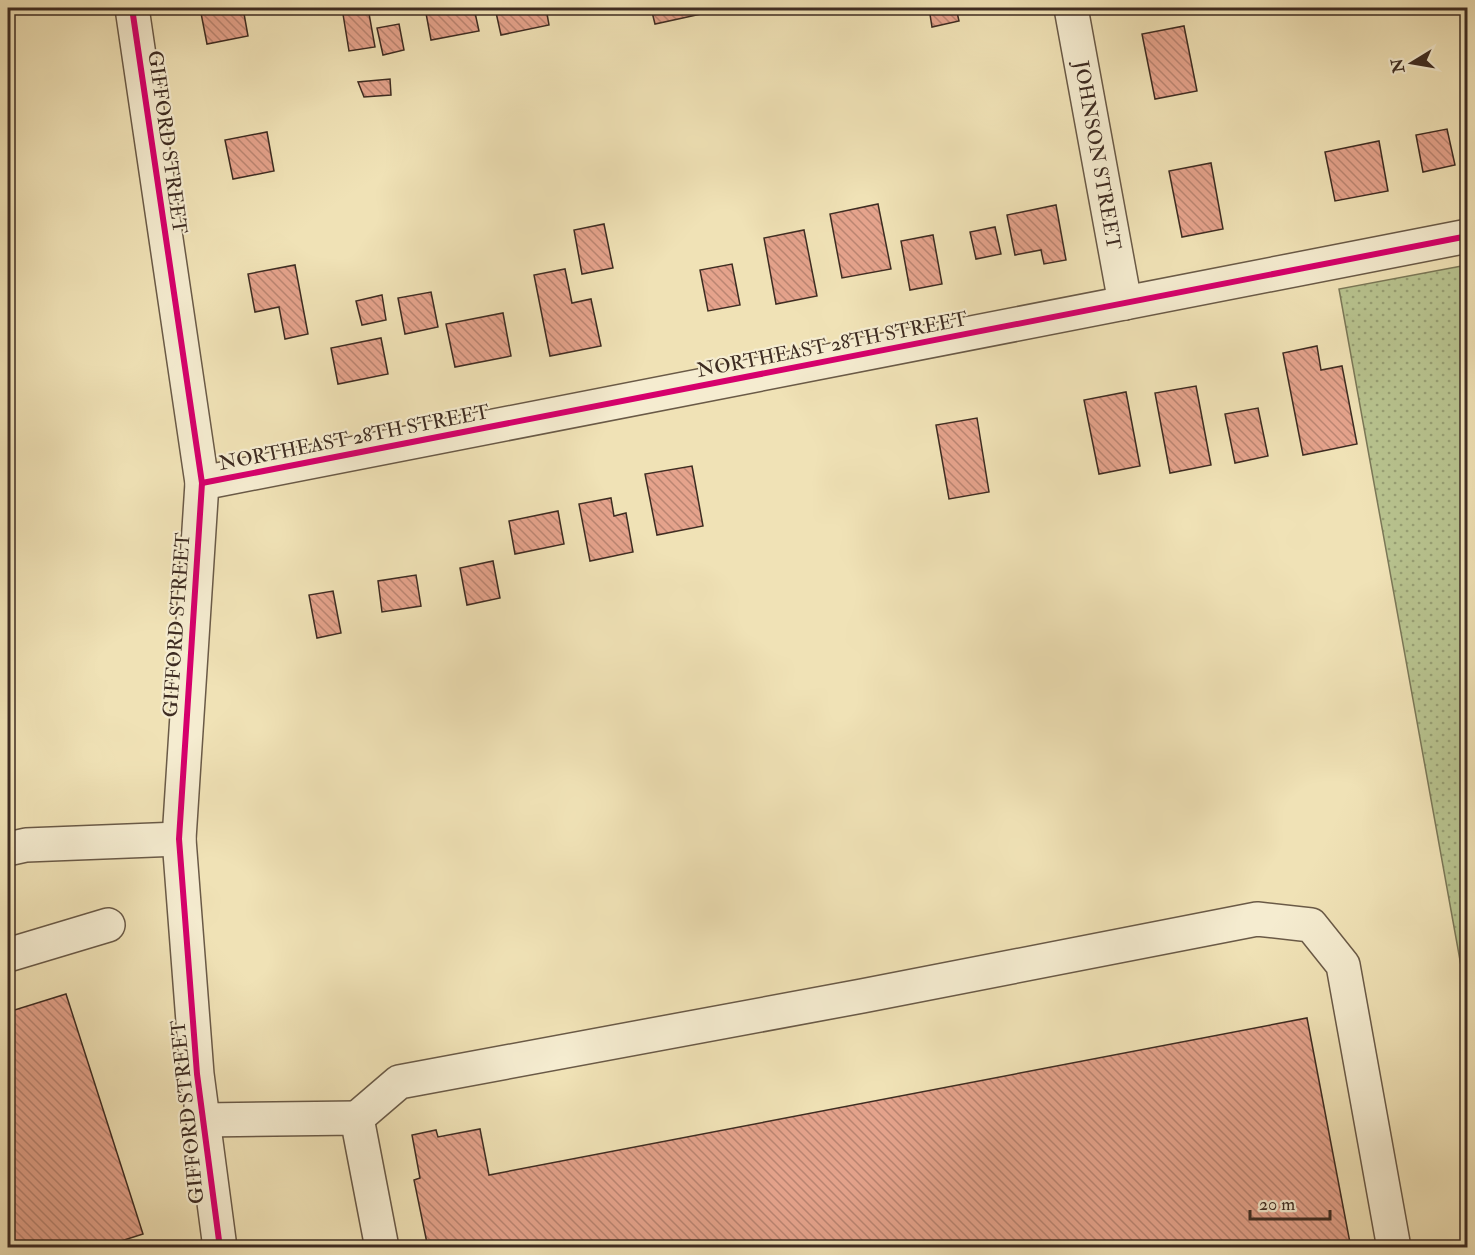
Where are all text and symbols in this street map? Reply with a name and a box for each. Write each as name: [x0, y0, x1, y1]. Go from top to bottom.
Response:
north arrow: [1382, 33, 1442, 93]
street label: GIFFORD STREET: [142, 49, 193, 235]
text: N: [1387, 56, 1410, 76]
street label: JOHNSON STREET: [1068, 58, 1126, 252]
street label: NORTHEAST 28TH STREET: [695, 306, 970, 383]
street label: NORTHEAST 28TH STREET: [217, 399, 492, 476]
street label: GIFFORD STREET: [158, 532, 195, 718]
street label: GIFFORD STREET: [165, 1019, 210, 1205]
scale bar: [1250, 1183, 1330, 1221]
text: 20 m: [1259, 1193, 1295, 1216]

